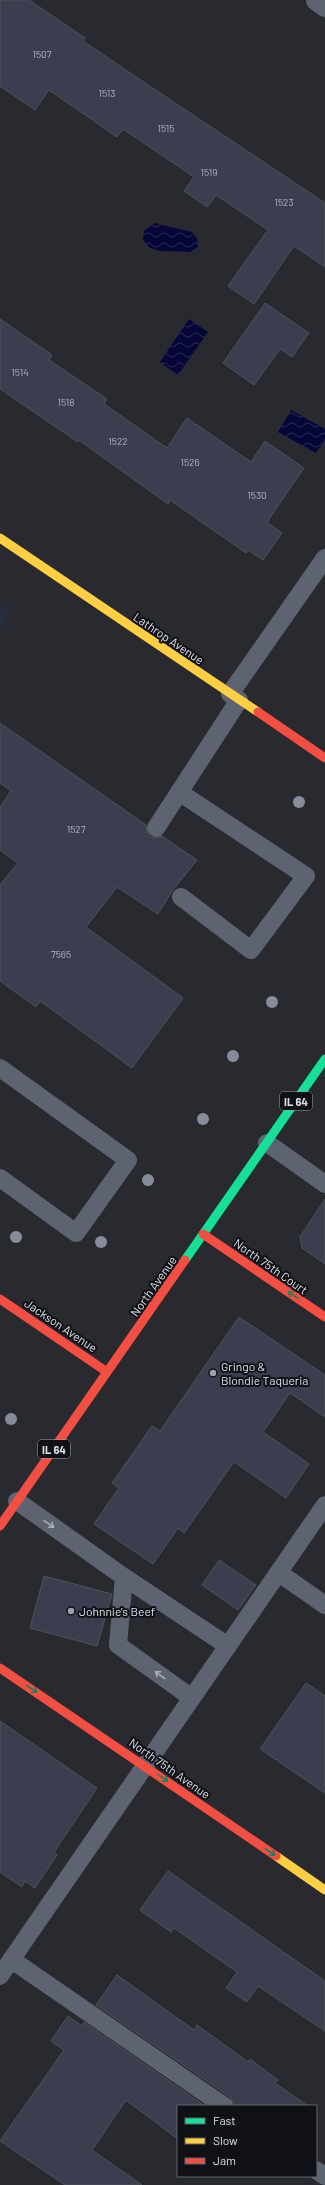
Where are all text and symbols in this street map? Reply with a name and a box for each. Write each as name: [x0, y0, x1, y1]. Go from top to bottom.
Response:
house number: 1507: [32, 48, 52, 60]
house number: 1513: [98, 87, 116, 99]
house number: 1515: [158, 122, 175, 134]
house number: 1519: [200, 166, 218, 178]
house number: 1523: [274, 196, 294, 208]
house number: 1514: [11, 366, 29, 378]
house number: 1518: [57, 396, 75, 408]
house number: 1522: [108, 435, 128, 447]
house number: 1526: [180, 456, 200, 468]
house number: 1530: [247, 489, 267, 501]
street label: Lathrop Avenue: [131, 609, 207, 667]
house number: 1527: [67, 823, 86, 835]
house number: 7565: [51, 948, 71, 960]
road number: IL 64: [280, 1092, 312, 1110]
street label: North 75th Court: [231, 1235, 311, 1297]
street label: North Avenue: [127, 1253, 179, 1319]
one-way arrow: [288, 1291, 299, 1299]
street label: Jackson Avenue: [22, 1296, 100, 1354]
place label: Gringo & Blondie Taqueria: [221, 1359, 308, 1387]
marker: Gringo & Blondie Taqueria: [208, 1368, 218, 1378]
road number: IL 64: [38, 1440, 70, 1458]
one-way arrow: [43, 1520, 54, 1528]
place label: Johnnie's Beef: [79, 1604, 155, 1618]
marker: Johnnie's Beef: [66, 1606, 76, 1616]
one-way arrow: [155, 1671, 166, 1679]
one-way arrow: [27, 1685, 38, 1694]
street label: North 75th Avenue: [127, 1735, 213, 1801]
one-way arrow: [157, 1774, 168, 1782]
one-way arrow: [264, 1848, 275, 1856]
legend: [177, 2105, 317, 2177]
text: Fast: [213, 2113, 236, 2127]
text: Slow: [213, 2133, 238, 2147]
text: Jam: [213, 2153, 236, 2167]

